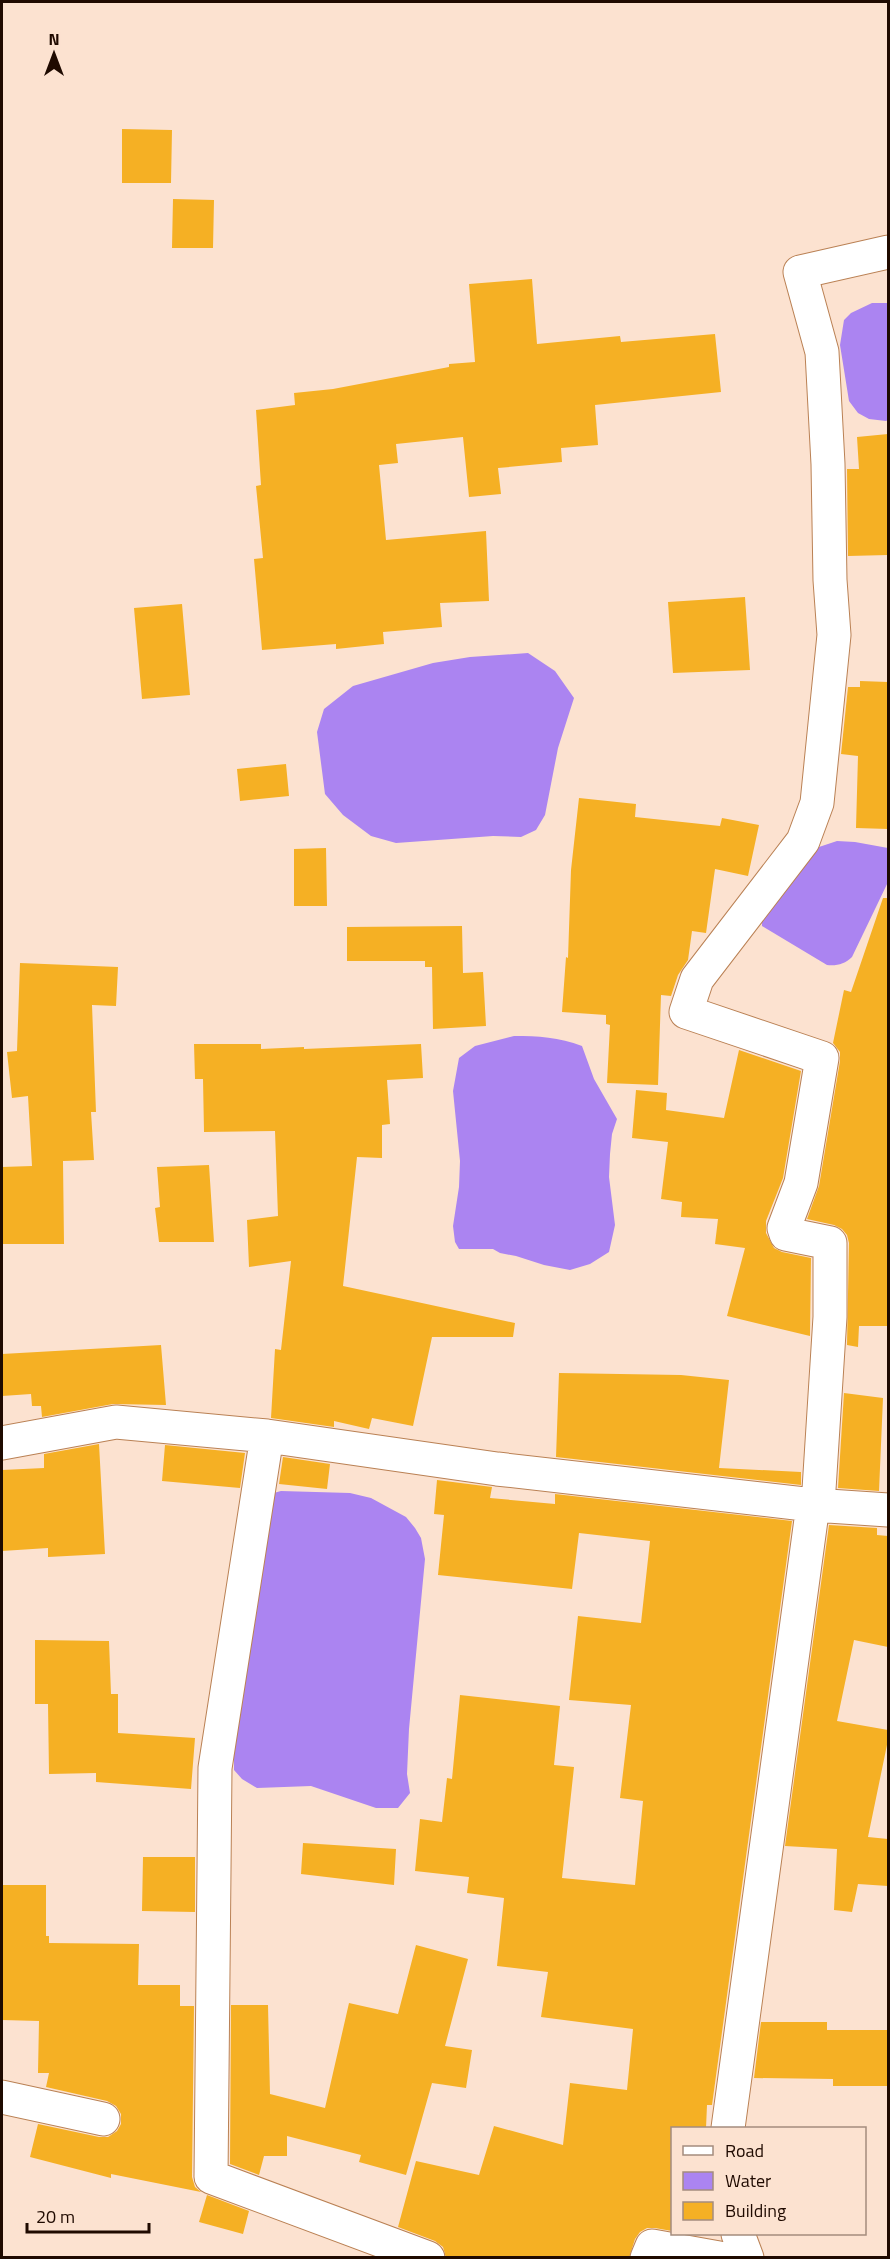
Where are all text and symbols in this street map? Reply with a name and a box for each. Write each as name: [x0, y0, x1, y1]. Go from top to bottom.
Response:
north arrow: [24, 24, 84, 84]
text: N: [48, 27, 60, 51]
legend: [671, 2127, 866, 2235]
text: Road: [725, 2137, 764, 2164]
text: Water: [725, 2167, 771, 2194]
scale bar: [27, 2196, 148, 2234]
text: Building: [725, 2197, 786, 2224]
text: 20 m: [36, 2203, 75, 2230]

